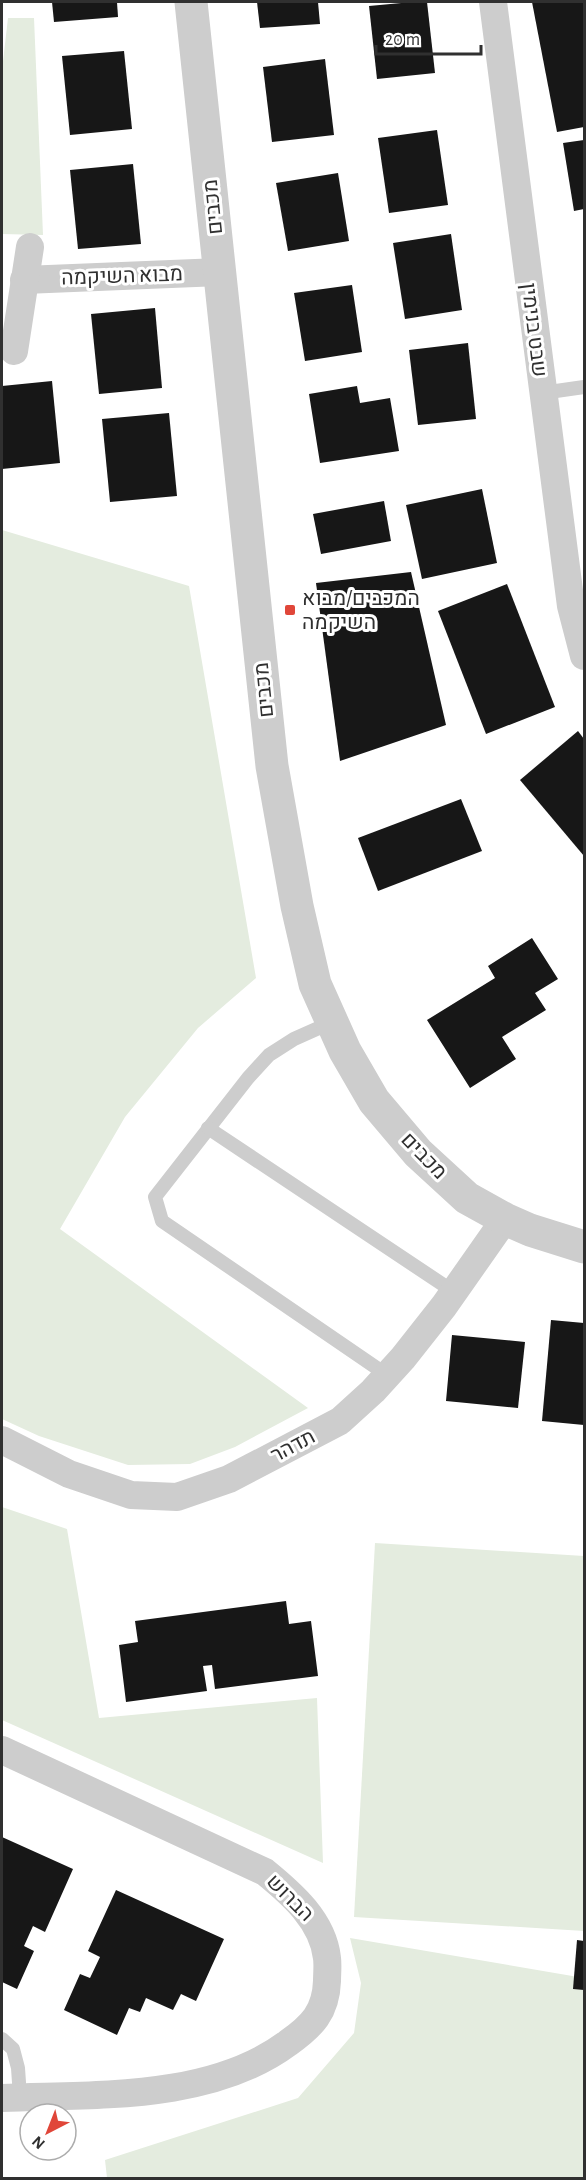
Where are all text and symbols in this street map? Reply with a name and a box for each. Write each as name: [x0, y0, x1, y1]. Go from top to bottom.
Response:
scale bar: [376, 18, 481, 56]
text: 20 m: [385, 31, 420, 49]
street label: מכבים: [200, 178, 226, 236]
street label: מבוא השיקמה: [61, 263, 183, 289]
street label: שבט בנימין: [518, 282, 550, 378]
place label: המכבים/מבוא השיקמה: [302, 588, 420, 633]
marker: המכבים/מבוא השיקמה: [283, 603, 297, 617]
street label: מכבים: [251, 661, 277, 719]
street label: מכבים: [397, 1129, 451, 1183]
street label: תדהר: [267, 1426, 319, 1466]
street label: הברוש: [263, 1871, 317, 1925]
north arrow: [18, 2102, 78, 2162]
text: N: [29, 2133, 48, 2152]

